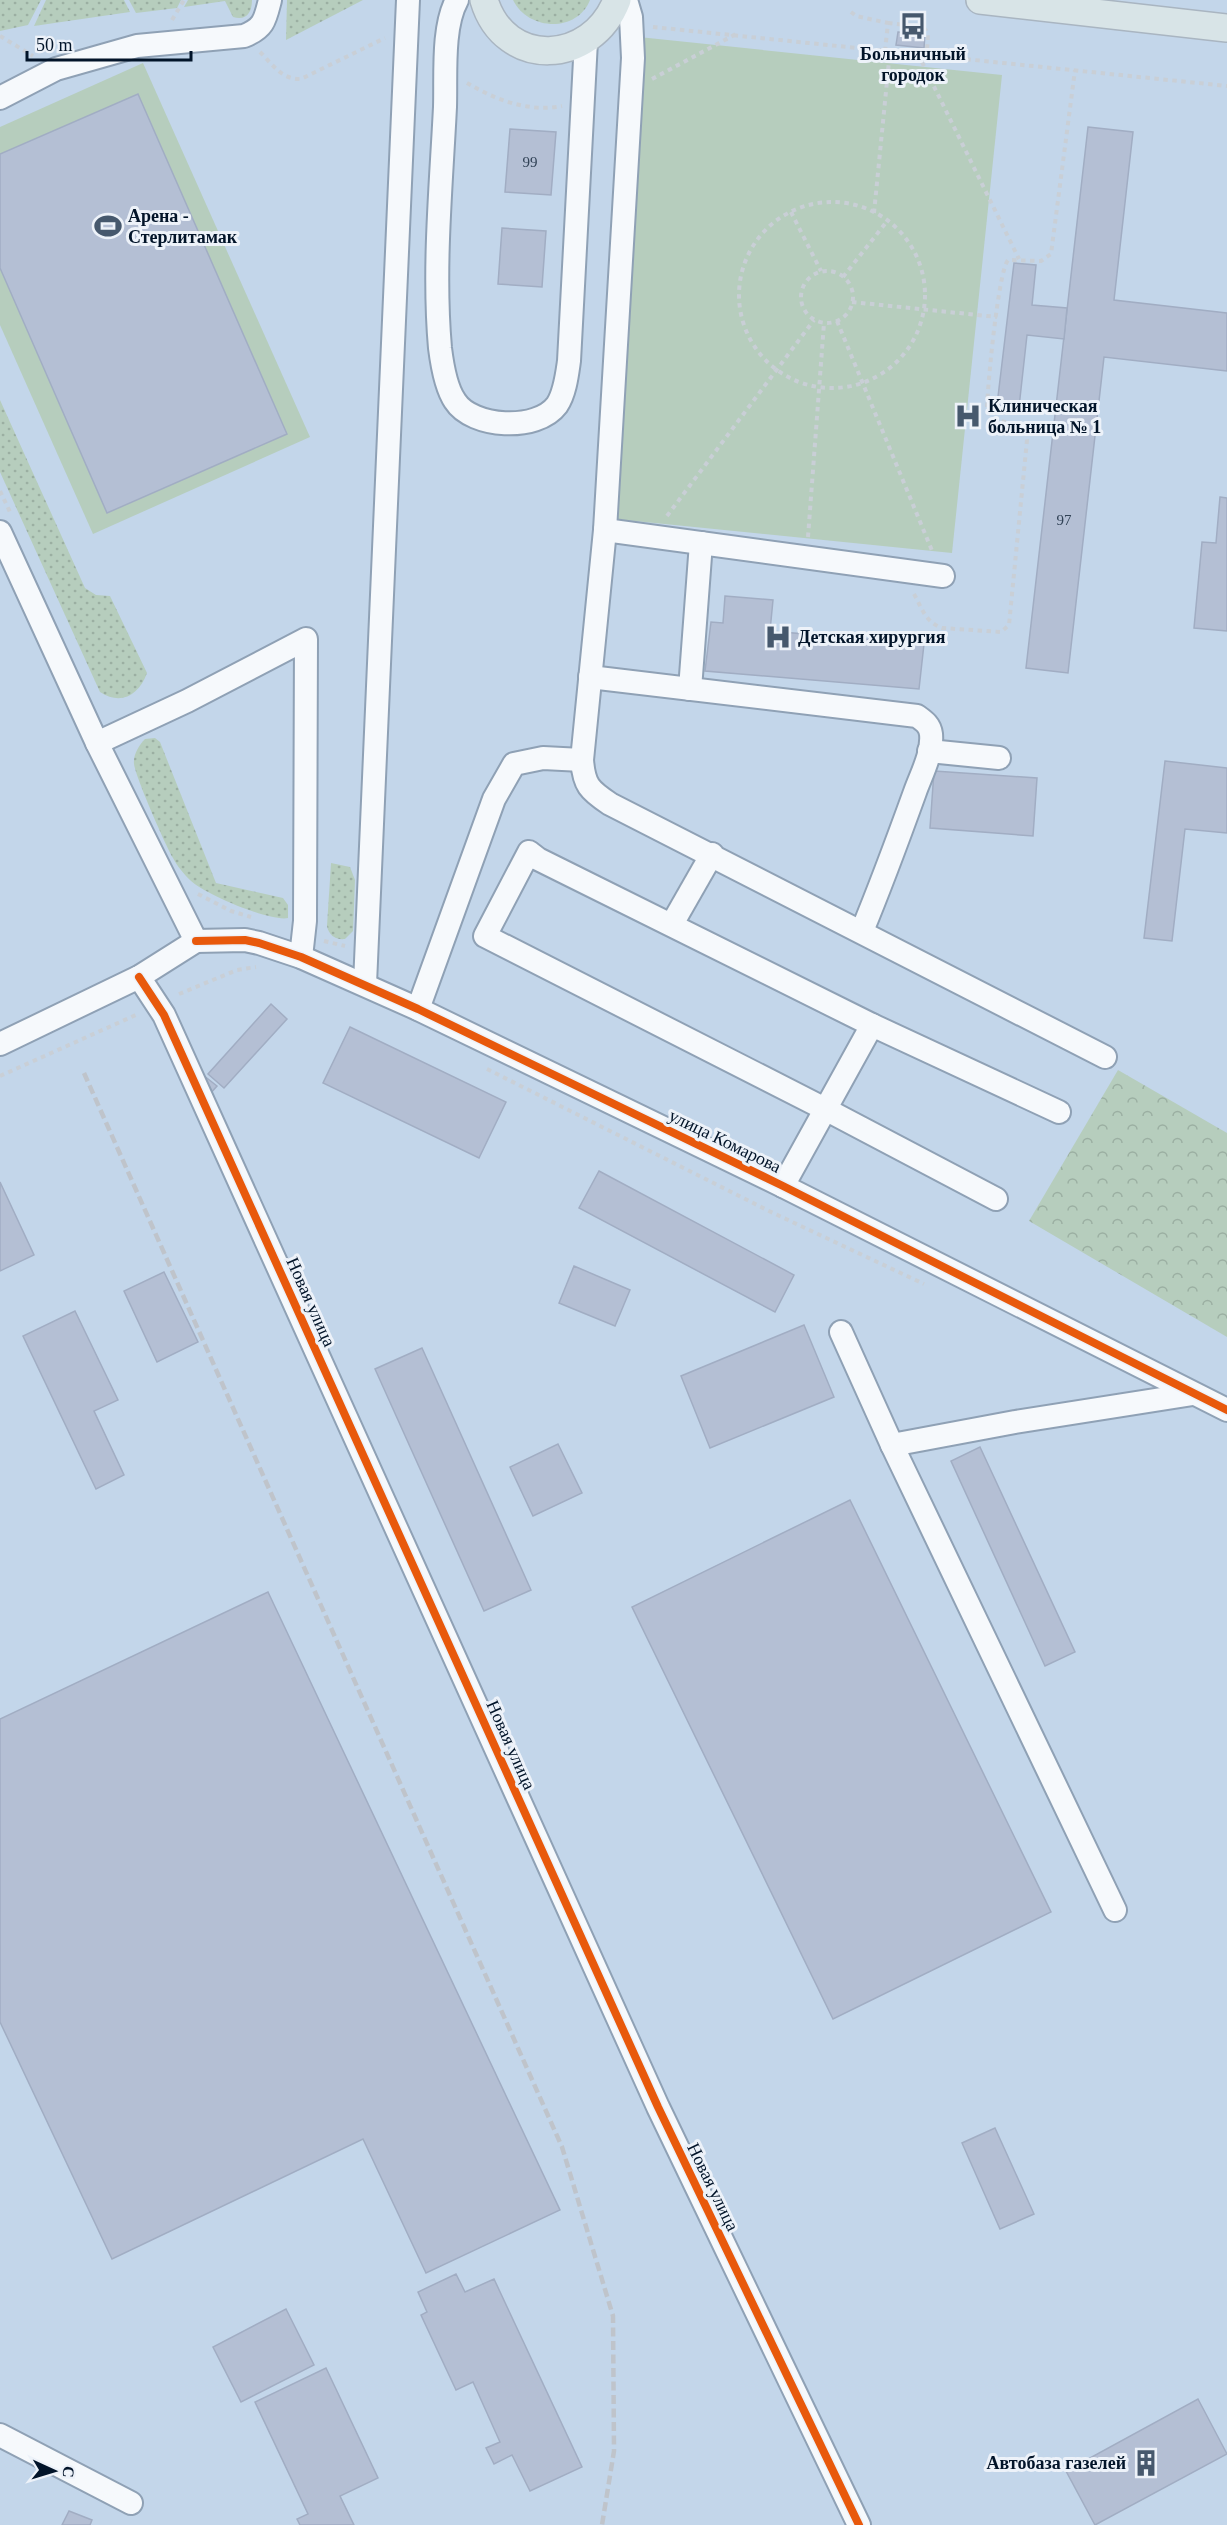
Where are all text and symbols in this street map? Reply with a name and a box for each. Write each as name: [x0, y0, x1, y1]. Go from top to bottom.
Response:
bus stop icon: Больничный городок: [898, 11, 928, 41]
scale bar: [27, 24, 190, 62]
text: 50 m: [36, 35, 73, 55]
place label: Больничный городок: [860, 44, 966, 85]
house number: 99: [523, 154, 538, 170]
place label: Арена - Стерлитамак: [128, 206, 238, 247]
sports icon: Арена - Стерлитамак: [93, 211, 123, 241]
place label: Клиническая больница № 1: [988, 396, 1101, 437]
hospital icon: Клиническая больница № 1: [953, 401, 983, 431]
house number: 97: [1057, 512, 1072, 528]
hospital icon: Детская хирургия: [763, 622, 793, 652]
place label: Детская хирургия: [798, 627, 946, 647]
street label: улица Комарова: [666, 1105, 784, 1177]
street label: Новая улица: [282, 1254, 340, 1350]
street label: Новая улица: [482, 1697, 540, 1793]
street label: Новая улица: [683, 2140, 743, 2234]
north arrow: [24, 2441, 84, 2501]
building icon: Автобаза газелей: [1131, 2448, 1161, 2478]
place label: Автобаза газелей: [987, 2453, 1126, 2473]
text: С: [60, 2466, 77, 2478]

